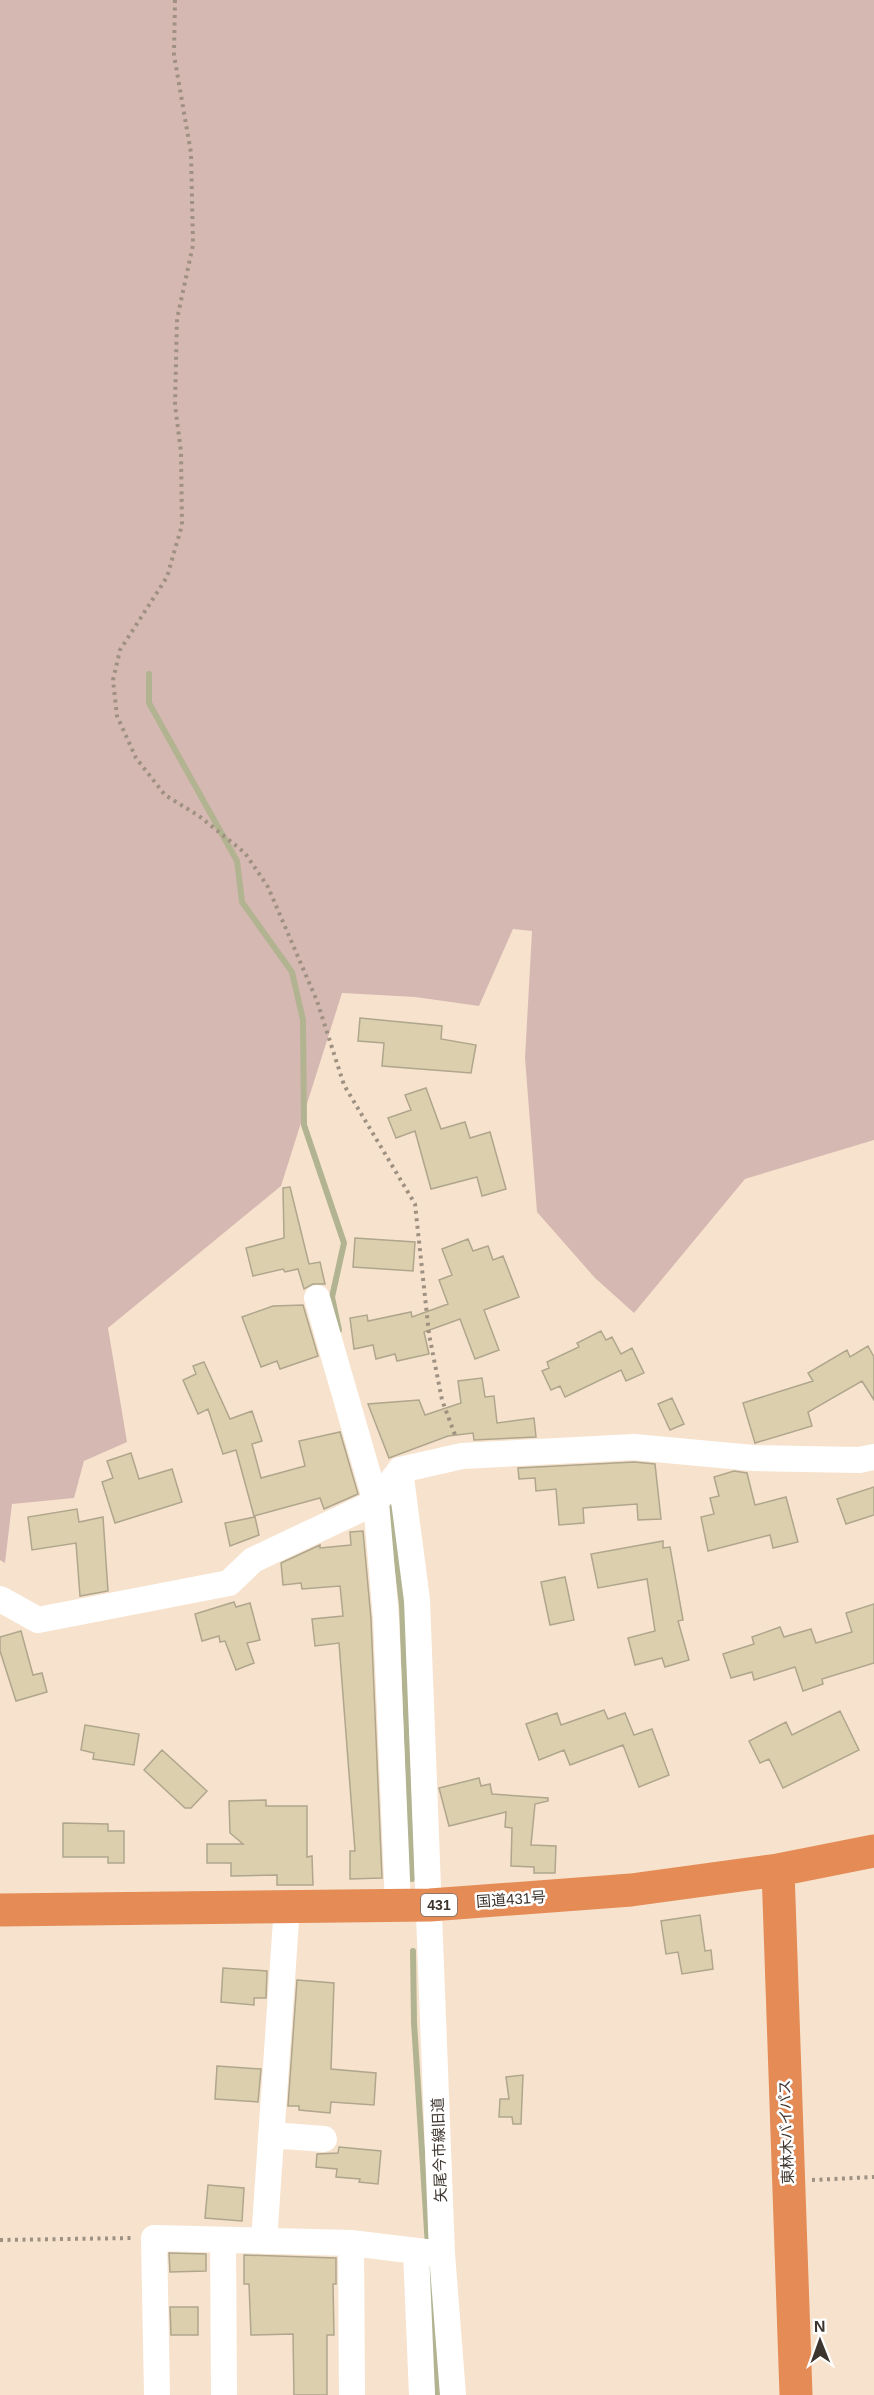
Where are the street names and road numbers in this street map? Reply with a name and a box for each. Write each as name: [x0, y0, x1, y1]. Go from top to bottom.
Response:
street label: 国道431号: [475, 1888, 547, 1910]
road number: 431: [421, 1894, 457, 1916]
street label: 東林木バイパス: [776, 2079, 796, 2185]
street label: 矢尾今市線旧道: [429, 2097, 449, 2203]

